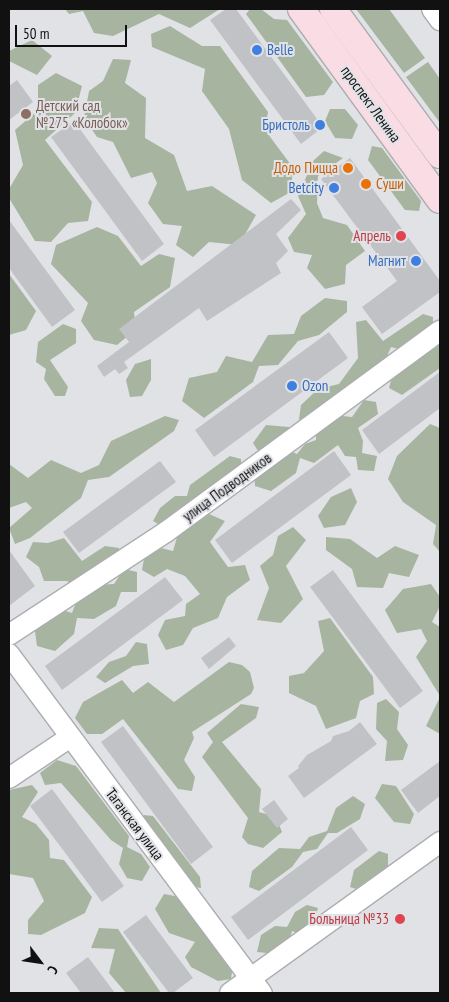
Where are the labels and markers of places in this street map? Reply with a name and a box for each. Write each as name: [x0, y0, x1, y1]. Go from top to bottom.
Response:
place label: Belle: [267, 41, 293, 59]
marker: Belle: [251, 44, 263, 56]
place label: Детский сад №275 «Колобок»: [36, 96, 128, 131]
marker: Детский сад №275 «Колобок»: [20, 108, 32, 120]
place label: Бристоль: [262, 116, 310, 134]
marker: Бристоль: [314, 119, 326, 131]
place label: Додо Пицца: [274, 159, 338, 177]
marker: Додо Пицца: [342, 162, 354, 174]
place label: Суши: [376, 175, 404, 193]
marker: Суши: [360, 178, 372, 190]
place label: Betcity: [288, 179, 324, 197]
marker: Betcity: [328, 182, 340, 194]
place label: Апрель: [353, 227, 391, 245]
marker: Апрель: [395, 230, 407, 242]
place label: Магнит: [368, 252, 406, 270]
marker: Магнит: [410, 255, 422, 267]
place label: Ozon: [302, 377, 328, 395]
marker: Ozon: [286, 380, 298, 392]
place label: Больница №33: [309, 910, 389, 928]
marker: Больница №33: [393, 912, 407, 926]

